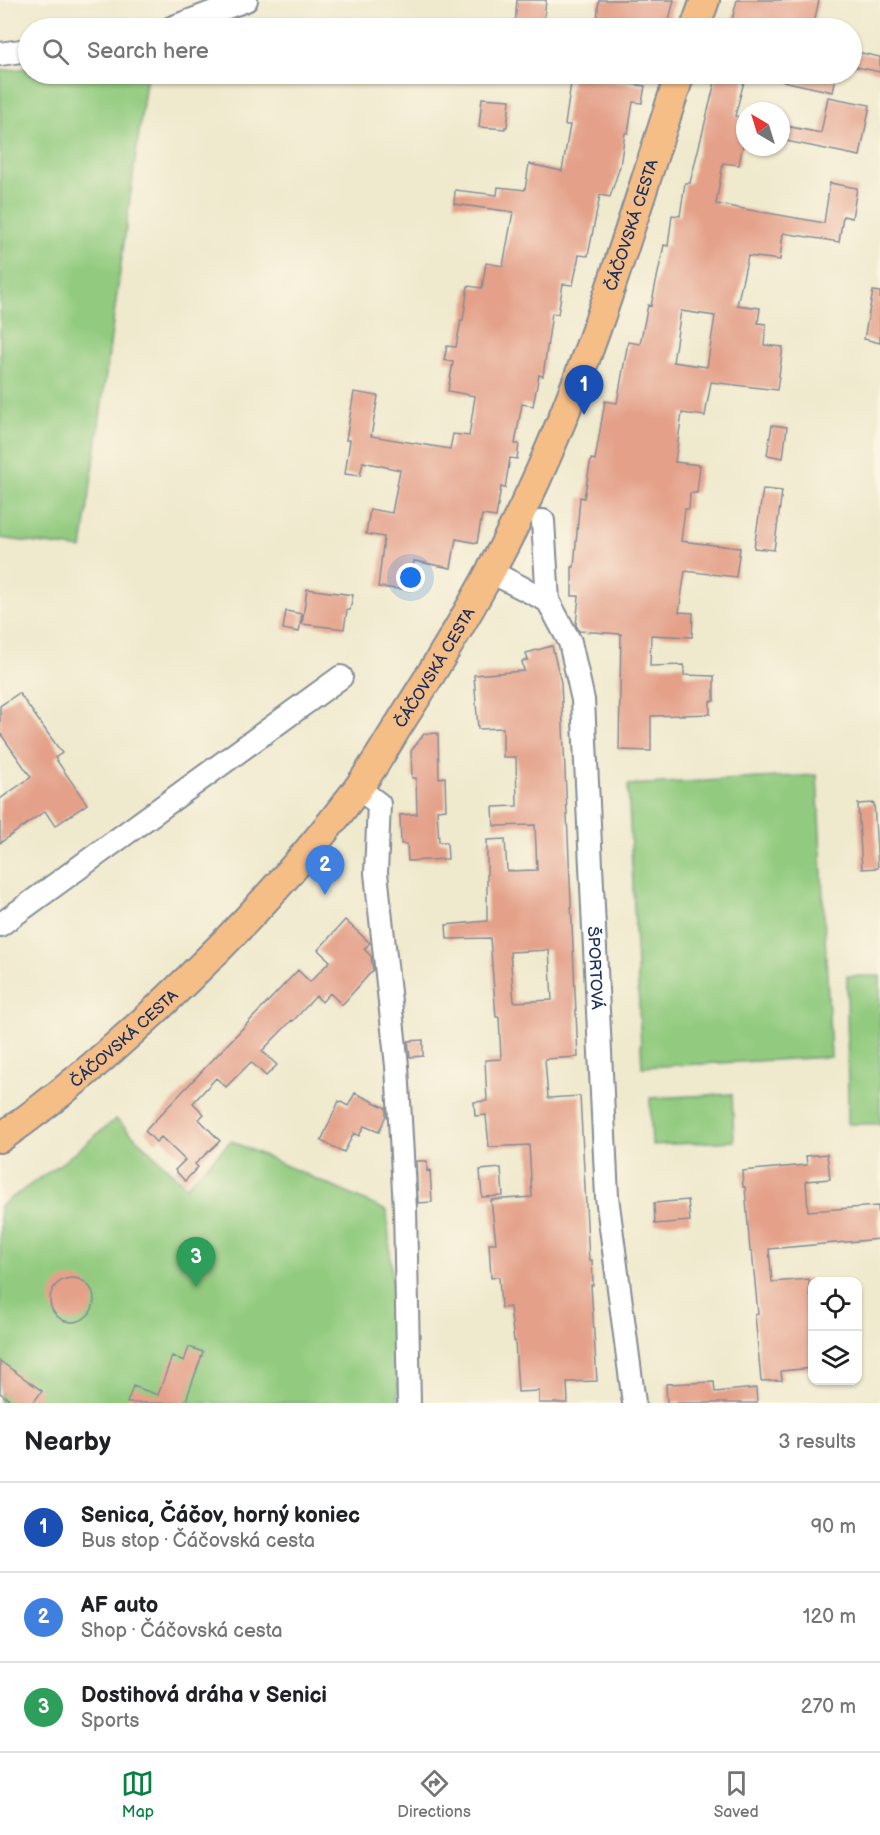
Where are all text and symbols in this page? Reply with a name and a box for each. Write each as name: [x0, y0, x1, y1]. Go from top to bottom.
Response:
search box: [18, 18, 862, 84]
icon: search: [39, 35, 72, 68]
text: Search here: [87, 38, 209, 65]
north arrow: [736, 102, 790, 156]
street label: ČÁČOVSKÁ CESTA: [600, 157, 663, 294]
pin: 1: [564, 366, 604, 415]
your location: [396, 563, 425, 592]
street label: ČÁČOVSKÁ CESTA: [390, 605, 479, 732]
pin: 2: [306, 846, 344, 895]
street label: ŠPORTOVÁ: [583, 926, 608, 1010]
street label: ČÁČOVSKÁ CESTA: [66, 986, 182, 1092]
pin: 3: [176, 1238, 216, 1287]
map controls: [808, 1277, 862, 1385]
button: locate: [808, 1277, 862, 1331]
button: layers: [808, 1331, 862, 1385]
text: Nearby: [24, 1427, 111, 1458]
text: 3 results: [778, 1430, 856, 1454]
text: Senica, Čáčov, horný koniec: [81, 1502, 360, 1529]
text: 1: [39, 1515, 48, 1539]
text: 90 m: [811, 1515, 856, 1539]
text: Bus stop · Čáčovská cesta: [81, 1529, 315, 1553]
text: AF auto: [81, 1592, 158, 1619]
text: 2: [38, 1605, 49, 1629]
text: 120 m: [803, 1605, 856, 1629]
text: Shop · Čáčovská cesta: [81, 1619, 283, 1643]
text: Dostihová dráha v Senici: [81, 1682, 327, 1709]
text: 3: [38, 1695, 49, 1719]
text: 270 m: [801, 1695, 856, 1719]
text: Sports: [81, 1709, 139, 1733]
tab: Map: [121, 1767, 154, 1822]
tab: Directions: [397, 1767, 471, 1822]
tab: Saved: [714, 1767, 759, 1822]

